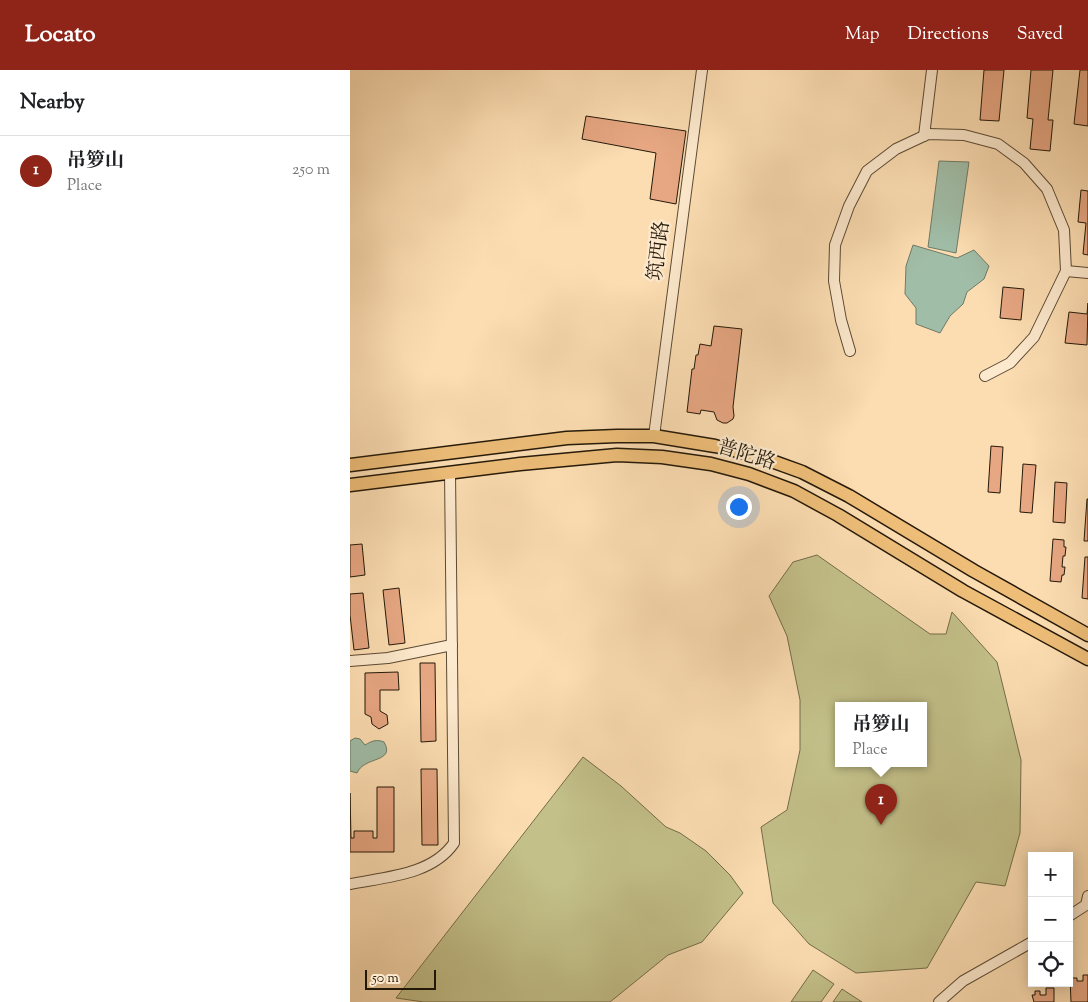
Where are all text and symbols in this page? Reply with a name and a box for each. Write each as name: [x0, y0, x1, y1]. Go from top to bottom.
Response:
text: Locato: [25, 18, 96, 52]
text: Map: [845, 22, 880, 48]
text: Directions: [908, 22, 989, 48]
text: Saved: [1017, 22, 1063, 48]
text: Nearby: [20, 88, 85, 118]
text: 吊箩山: [67, 148, 124, 175]
text: 1: [33, 159, 39, 182]
text: 250 m: [292, 159, 330, 182]
text: Place: [67, 175, 102, 198]
street label: 筑西路: [642, 219, 678, 283]
street label: 普陀路: [713, 433, 779, 479]
your location: [726, 494, 752, 520]
popup: [835, 702, 927, 767]
text: 吊箩山: [852, 712, 910, 739]
text: Place: [852, 739, 888, 762]
pin: 1: [865, 784, 897, 825]
map controls: [1028, 852, 1073, 987]
button: +: [1028, 852, 1073, 897]
button: −: [1028, 897, 1073, 942]
button: locate: [1028, 942, 1073, 987]
scale bar: [365, 967, 436, 990]
text: 50 m: [372, 969, 399, 989]

